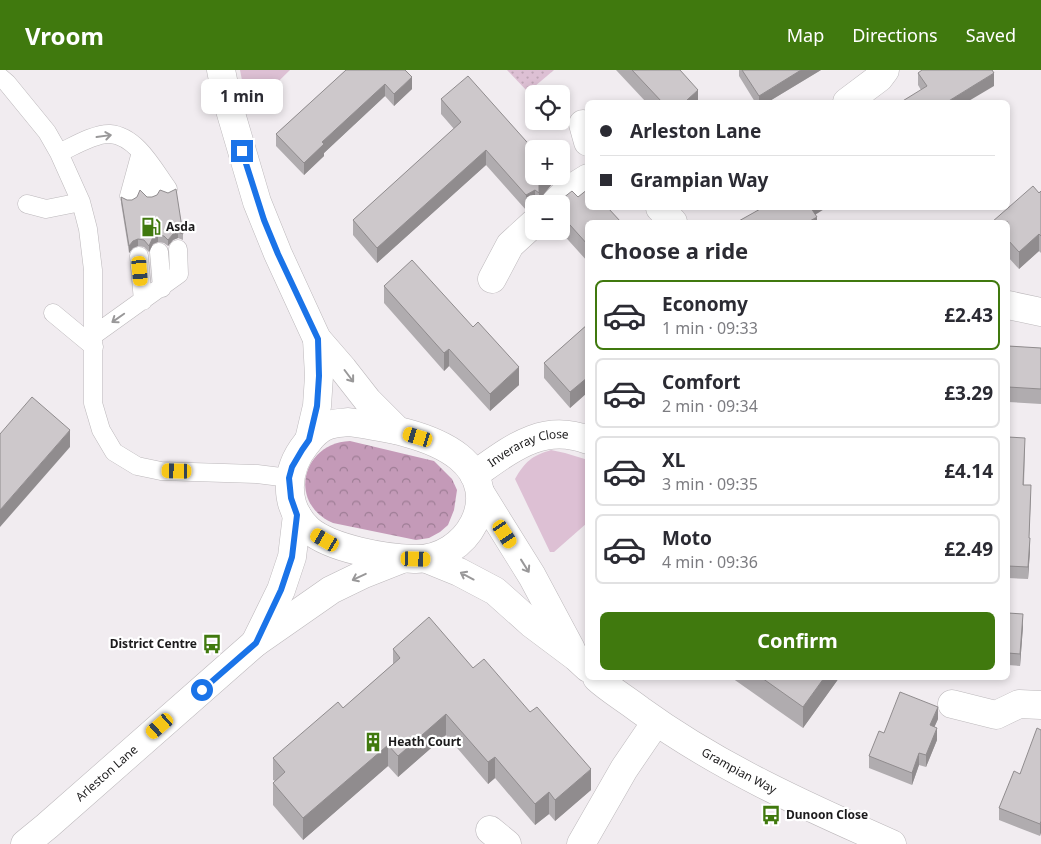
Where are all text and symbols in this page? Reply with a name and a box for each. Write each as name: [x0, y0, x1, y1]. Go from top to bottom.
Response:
text: Vroom: [25, 19, 104, 52]
text: Map: [787, 23, 824, 47]
text: Directions: [852, 23, 938, 47]
text: Saved: [966, 23, 1016, 47]
callout: 1 min: [201, 78, 283, 114]
text: 1 min: [220, 85, 264, 107]
map controls: [525, 85, 570, 240]
button: locate: [525, 85, 570, 130]
text: Arleston Lane: [630, 118, 761, 144]
one-way arrow: [95, 131, 111, 141]
route end: [231, 140, 253, 162]
button: +: [525, 140, 570, 185]
text: Grampian Way: [630, 167, 768, 193]
button: −: [525, 195, 570, 240]
fuel station icon: Asda: [140, 216, 162, 238]
place label: Asda: [166, 218, 195, 235]
text: Choose a ride: [600, 235, 748, 265]
car: [131, 255, 148, 287]
text: Economy: [662, 291, 748, 317]
icon: car: [602, 293, 647, 338]
text: £2.43: [944, 302, 993, 328]
one-way arrow: [111, 313, 125, 323]
text: 1 min · 09:33: [662, 317, 758, 339]
one-way arrow: [344, 369, 354, 383]
text: Comfort: [662, 369, 741, 395]
icon: car: [602, 371, 647, 416]
text: £3.29: [944, 380, 993, 406]
text: 2 min · 09:34: [662, 395, 758, 417]
car: [401, 425, 434, 449]
street label: Inveraray Close: [484, 425, 570, 471]
text: XL: [662, 447, 685, 473]
icon: car: [602, 449, 647, 494]
text: £4.14: [944, 458, 993, 484]
car: [161, 463, 192, 479]
text: 3 min · 09:35: [662, 473, 758, 495]
car: [490, 517, 519, 551]
text: Moto: [662, 525, 712, 551]
car: [308, 526, 341, 554]
icon: car: [602, 527, 647, 572]
text: £2.49: [944, 536, 993, 562]
car: [400, 551, 431, 567]
text: 4 min · 09:36: [662, 551, 758, 573]
one-way arrow: [520, 558, 530, 572]
one-way arrow: [459, 571, 474, 581]
one-way arrow: [352, 573, 367, 582]
button: Confirm: [600, 612, 995, 670]
bus stop icon: District Centre: [201, 633, 223, 655]
place label: District Centre: [110, 635, 197, 652]
route start: [191, 679, 213, 701]
car: [143, 710, 176, 742]
building icon: Heath Court: [362, 731, 384, 753]
place label: Heath Court: [388, 733, 461, 750]
street label: Arleston Lane: [72, 741, 141, 805]
street label: Grampian Way: [699, 743, 780, 798]
bus stop icon: Dunoon Close: [760, 804, 782, 826]
place label: Dunoon Close: [786, 806, 868, 823]

